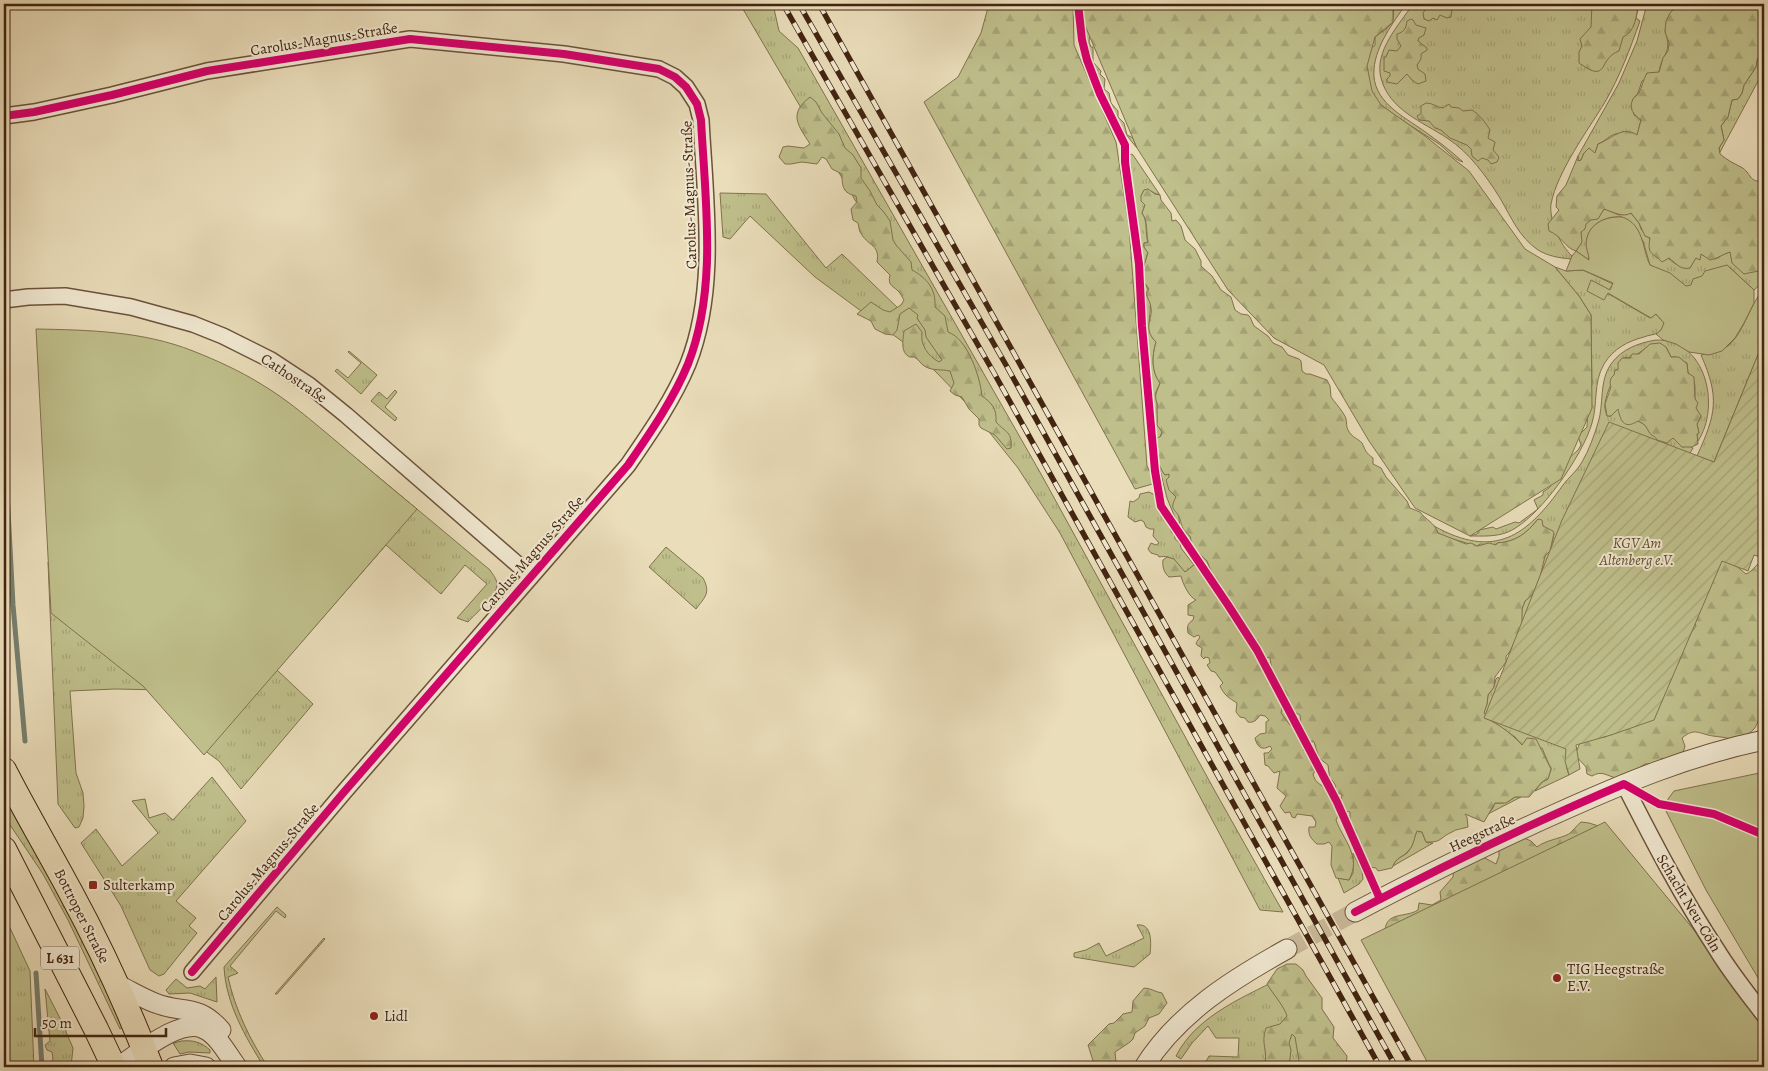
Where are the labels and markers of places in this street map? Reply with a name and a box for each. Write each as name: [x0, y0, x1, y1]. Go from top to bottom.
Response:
place label: Sulterkamp: [103, 875, 175, 895]
marker: Sulterkamp: [87, 879, 99, 891]
place label: TIG Heegstraße E.V.: [1567, 959, 1665, 996]
marker: TIG Heegstraße E.V.: [1551, 972, 1563, 984]
place label: Lidl: [384, 1006, 408, 1026]
marker: Lidl: [368, 1010, 380, 1022]

